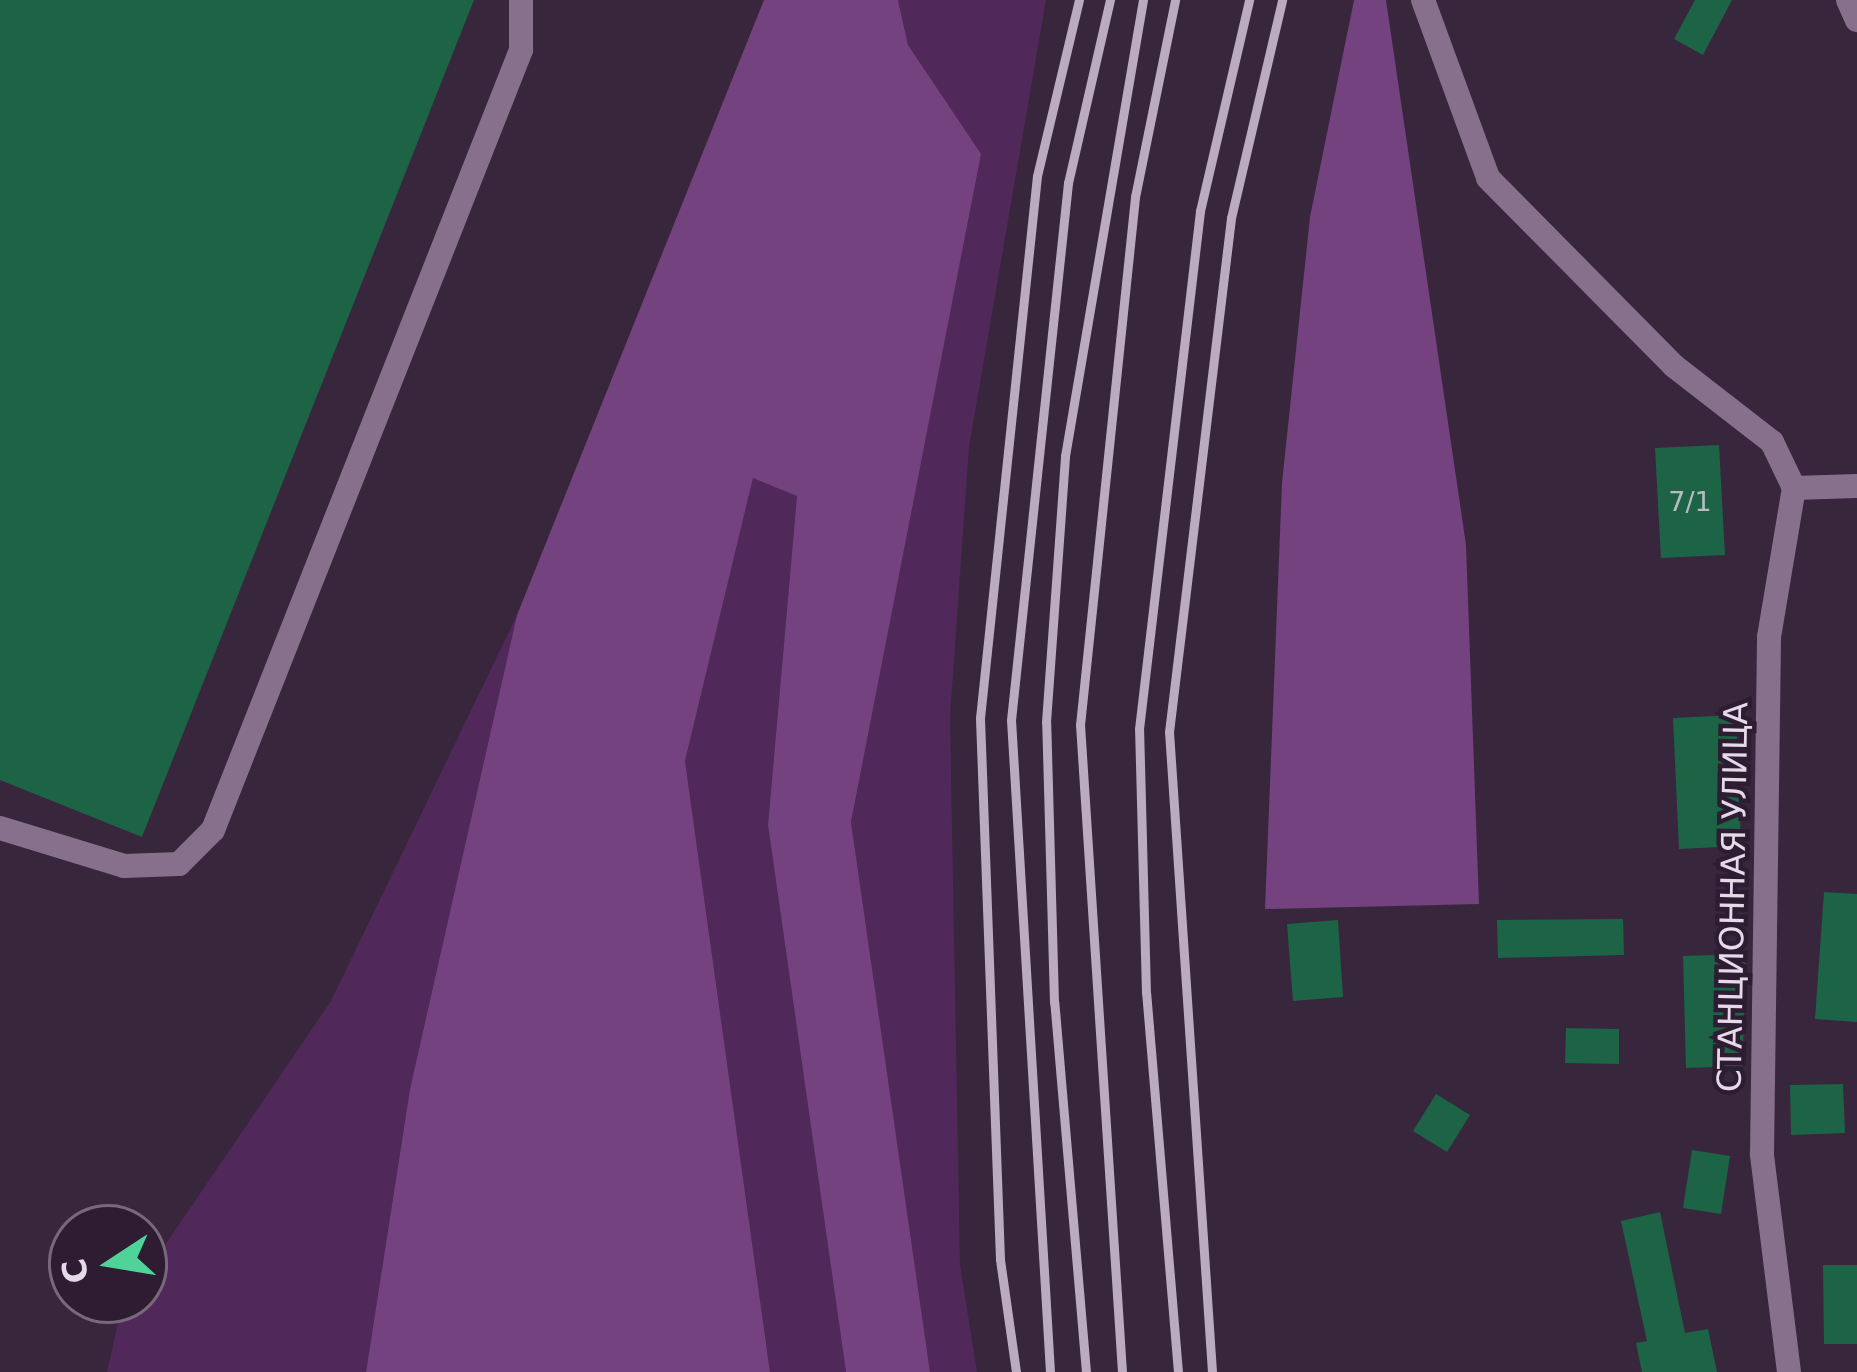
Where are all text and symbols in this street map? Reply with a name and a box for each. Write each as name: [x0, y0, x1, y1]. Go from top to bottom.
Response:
house number: 7/1: [1668, 486, 1712, 518]
street label: СТАНЦИОННАЯ УЛИЦА: [1710, 702, 1756, 1092]
north arrow: [48, 1204, 168, 1324]
text: С: [54, 1255, 97, 1287]

